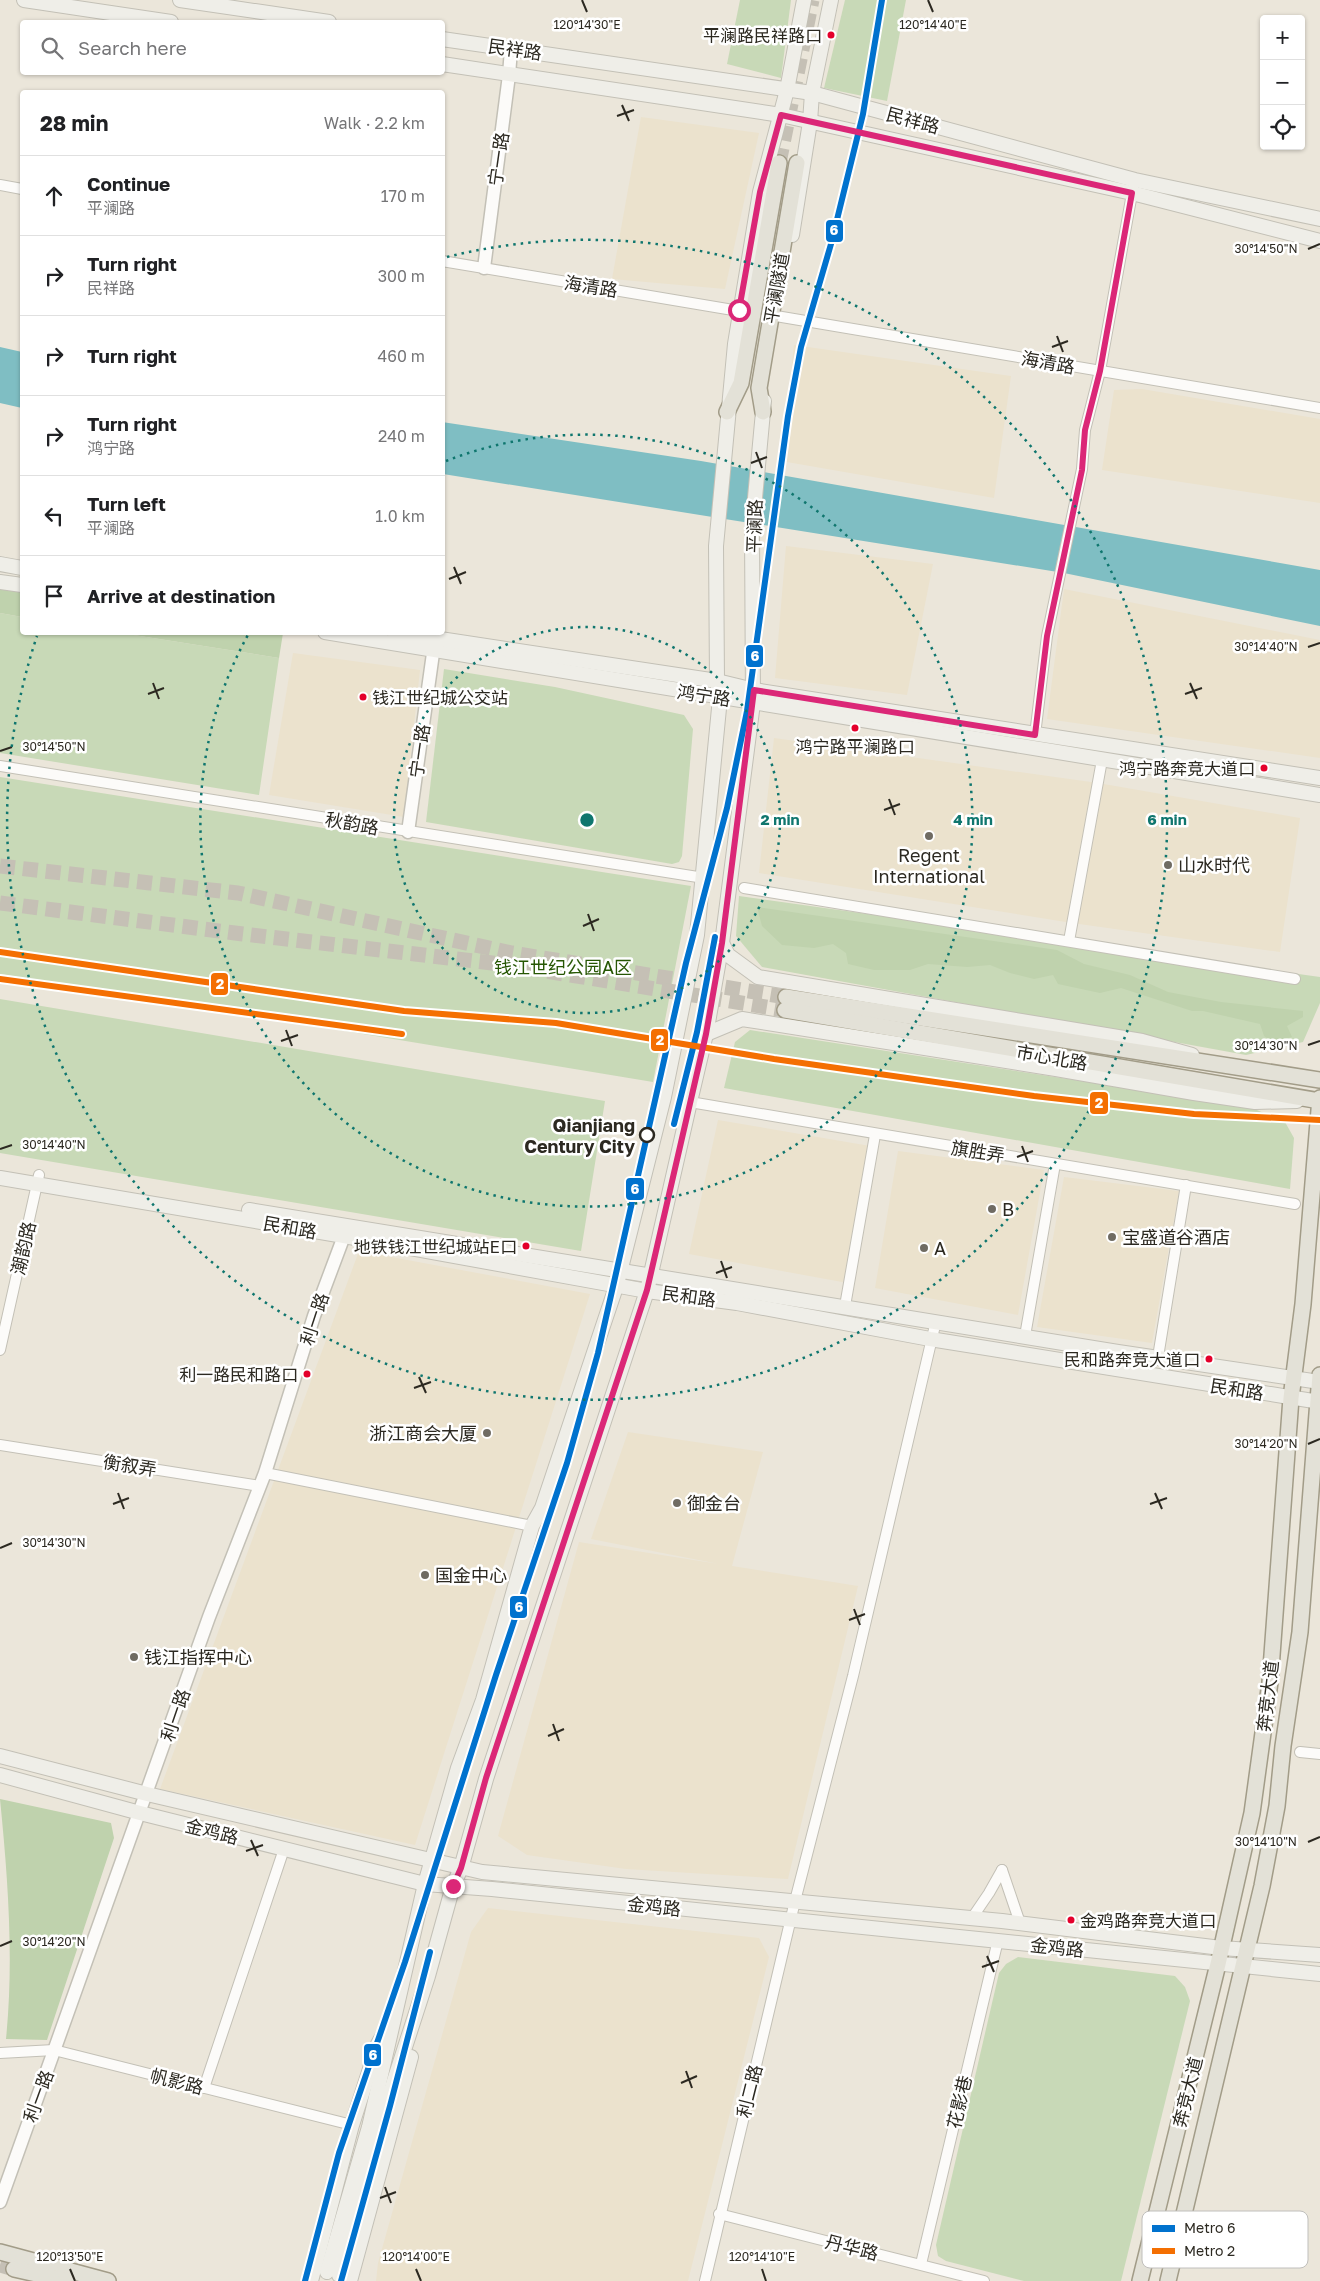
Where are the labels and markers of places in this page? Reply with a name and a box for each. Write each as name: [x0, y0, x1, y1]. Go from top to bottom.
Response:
place label: 平澜路民祥路口: [703, 25, 822, 46]
marker: 平澜路民祥路口: [826, 30, 836, 40]
place label: 钱江世纪城公交站: [372, 687, 508, 708]
marker: 钱江世纪城公交站: [358, 692, 368, 702]
marker: 鸿宁路平澜路口: [850, 723, 860, 733]
place label: 鸿宁路平澜路口: [796, 736, 915, 757]
place label: 鸿宁路奔竞大道口: [1119, 758, 1255, 779]
marker: 鸿宁路奔竞大道口: [1259, 763, 1269, 773]
centre of rings: [578, 811, 596, 829]
marker: Regent International: [923, 830, 935, 842]
place label: Regent International: [873, 844, 985, 887]
place label: 山水时代: [1178, 854, 1250, 876]
marker: 山水时代: [1162, 859, 1174, 871]
place label: Qianjiang Century City: [524, 1114, 635, 1157]
marker: Qianjiang Century City: [639, 1127, 655, 1143]
place label: B: [1002, 1198, 1014, 1220]
marker: B: [986, 1203, 998, 1215]
place label: 宝盛道谷酒店: [1122, 1226, 1230, 1248]
marker: 宝盛道谷酒店: [1106, 1231, 1118, 1243]
place label: 地铁钱江世纪城站E口: [354, 1236, 517, 1257]
place label: A: [934, 1237, 946, 1259]
marker: 地铁钱江世纪城站E口: [521, 1241, 531, 1251]
marker: A: [918, 1242, 930, 1254]
place label: 民和路奔竞大道口: [1064, 1349, 1200, 1370]
marker: 民和路奔竞大道口: [1204, 1354, 1214, 1364]
place label: 利一路民和路口: [179, 1364, 298, 1385]
marker: 利一路民和路口: [302, 1369, 312, 1379]
place label: 浙江商会大厦: [369, 1422, 477, 1444]
marker: 浙江商会大厦: [481, 1427, 493, 1439]
place label: 御金台: [687, 1492, 741, 1514]
marker: 御金台: [671, 1497, 683, 1509]
place label: 国金中心: [435, 1564, 507, 1586]
marker: 国金中心: [419, 1569, 431, 1581]
place label: 钱江指挥中心: [144, 1646, 252, 1668]
marker: 钱江指挥中心: [128, 1651, 140, 1663]
place label: 金鸡路奔竞大道口: [1080, 1910, 1216, 1931]
marker: 金鸡路奔竞大道口: [1066, 1915, 1076, 1925]

